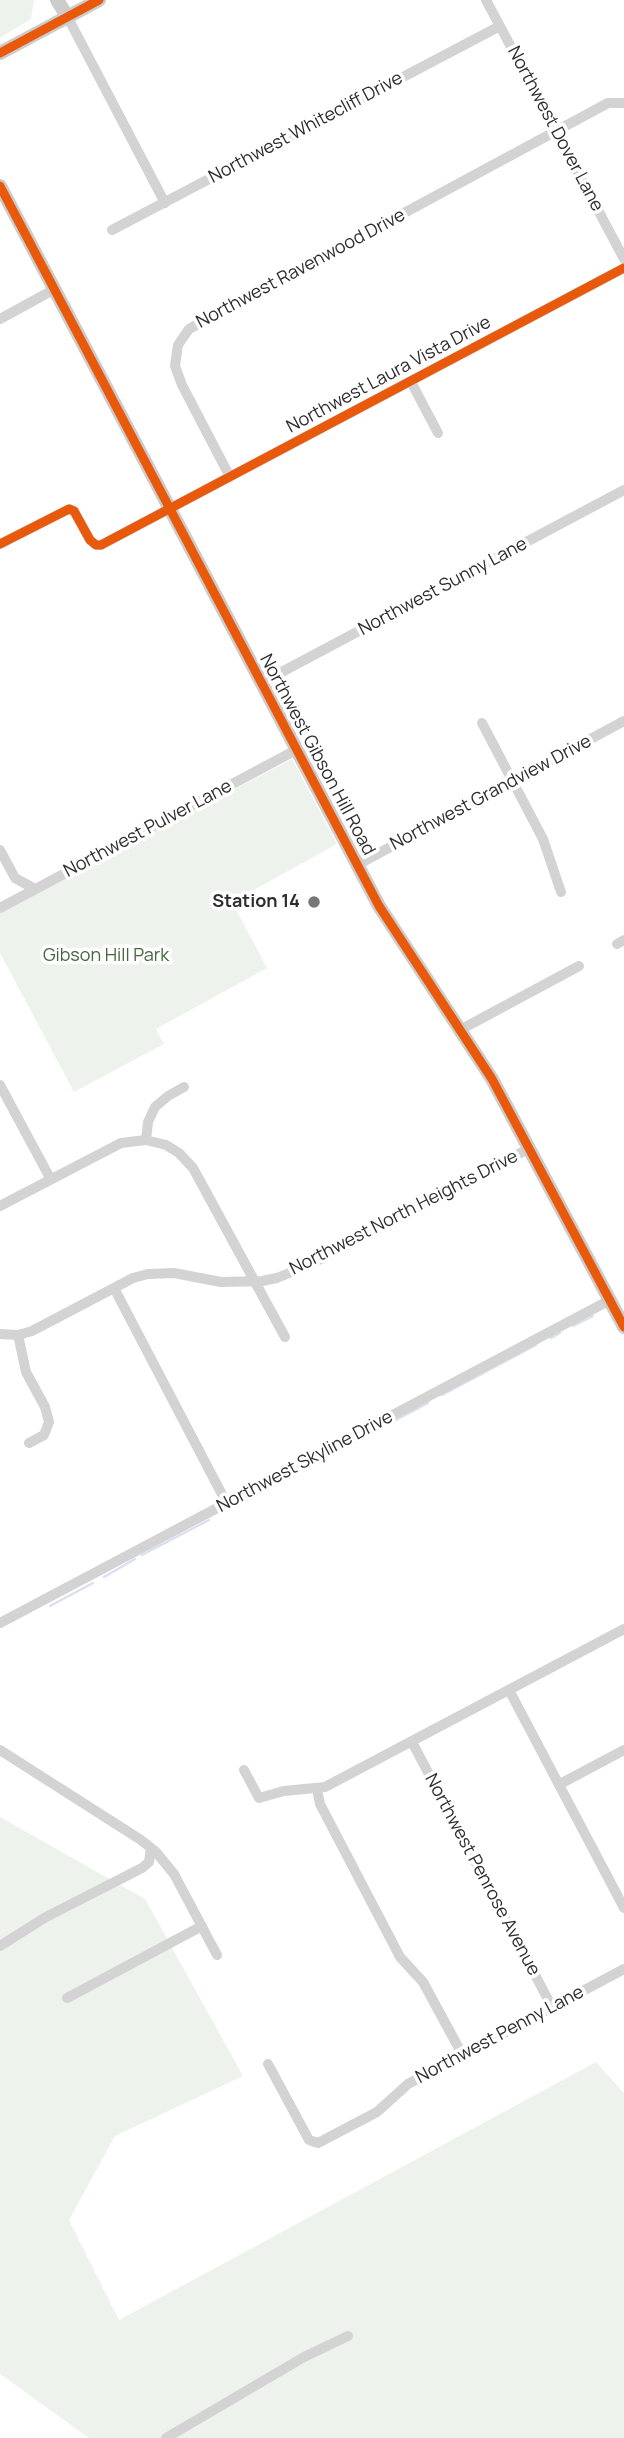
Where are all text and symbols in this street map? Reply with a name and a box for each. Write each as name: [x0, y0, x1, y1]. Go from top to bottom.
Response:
street label: Northwest Dover Lane: [502, 43, 608, 215]
street label: Northwest Whitecliff Drive: [205, 68, 407, 188]
street label: Northwest Ravenwood Drive: [193, 205, 409, 333]
street label: Northwest Laura Vista Drive: [283, 312, 495, 438]
street label: Northwest Sunny Lane: [355, 533, 531, 641]
street label: Northwest Gibson Hill Road: [255, 651, 379, 859]
street label: Northwest Grandview Drive: [387, 731, 595, 855]
street label: Northwest Pulver Lane: [60, 776, 236, 882]
place label: Station 14: [212, 891, 300, 913]
marker: Station 14: [306, 894, 322, 910]
park label: Gibson Hill Park: [43, 945, 169, 967]
street label: Northwest North Heights Drive: [286, 1146, 522, 1280]
street label: Northwest Skyline Drive: [213, 1406, 397, 1518]
street label: Northwest Penrose Avenue: [420, 1770, 544, 1980]
street label: Northwest Penny Lane: [412, 1982, 588, 2088]

